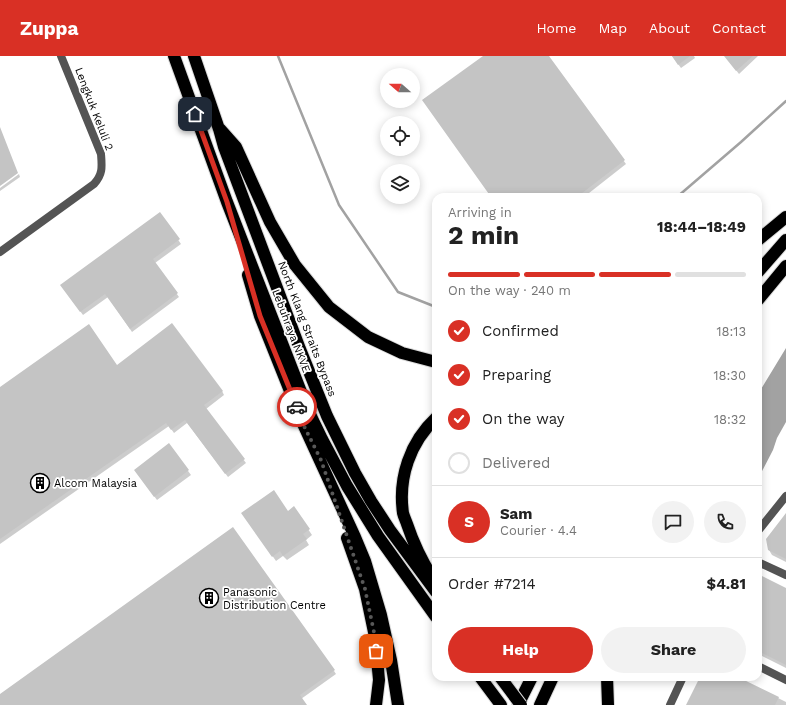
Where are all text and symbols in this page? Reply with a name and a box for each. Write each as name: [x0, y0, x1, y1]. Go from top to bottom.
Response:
text: Zuppa: [20, 17, 78, 40]
text: Home: [536, 20, 576, 36]
text: Map: [598, 20, 627, 36]
text: About: [649, 20, 690, 36]
text: Contact: [712, 20, 766, 36]
street label: Lengkuk Keluli 2: [72, 66, 116, 152]
north arrow: [380, 68, 420, 108]
map controls: [380, 68, 420, 204]
pin: [178, 97, 212, 131]
icon: home: [184, 103, 206, 125]
button: locate: [380, 116, 420, 156]
button: layers: [380, 164, 420, 204]
text: Arriving in: [448, 205, 512, 220]
text: 18:44–18:49: [657, 218, 746, 236]
text: 2 min: [448, 220, 519, 250]
street label: North Klang Straits Bypass: [275, 259, 339, 399]
text: On the way · 240 m: [448, 283, 571, 298]
street label: Lebuhraya NKVE: [269, 288, 313, 374]
icon: check: [448, 320, 470, 342]
text: Confirmed: [482, 322, 559, 340]
text: 18:13: [716, 324, 746, 339]
icon: check: [448, 364, 470, 386]
text: Preparing: [482, 366, 551, 384]
text: 18:30: [713, 368, 746, 383]
courier: [277, 387, 317, 427]
icon: car: [286, 396, 308, 418]
icon: check: [448, 408, 470, 430]
text: On the way: [482, 410, 564, 428]
text: 18:32: [714, 412, 746, 427]
text: Delivered: [482, 454, 550, 472]
building icon: Alcom Malaysia: [29, 472, 51, 494]
place label: Alcom Malaysia: [54, 477, 137, 490]
button: chat: [652, 501, 694, 543]
button: phone: [704, 501, 746, 543]
text: Sam: [500, 505, 532, 523]
text: S: [464, 513, 474, 531]
text: Courier · 4.4: [500, 523, 577, 538]
text: Order #7214: [448, 575, 536, 593]
text: $4.81: [707, 575, 746, 593]
place label: Panasonic Distribution Centre: [223, 586, 326, 612]
building icon: Panasonic Distribution Centre: [198, 587, 220, 609]
button: Help: [448, 627, 593, 673]
button: Share: [601, 627, 746, 673]
pin: [359, 634, 393, 668]
icon: bag: [365, 640, 387, 662]

